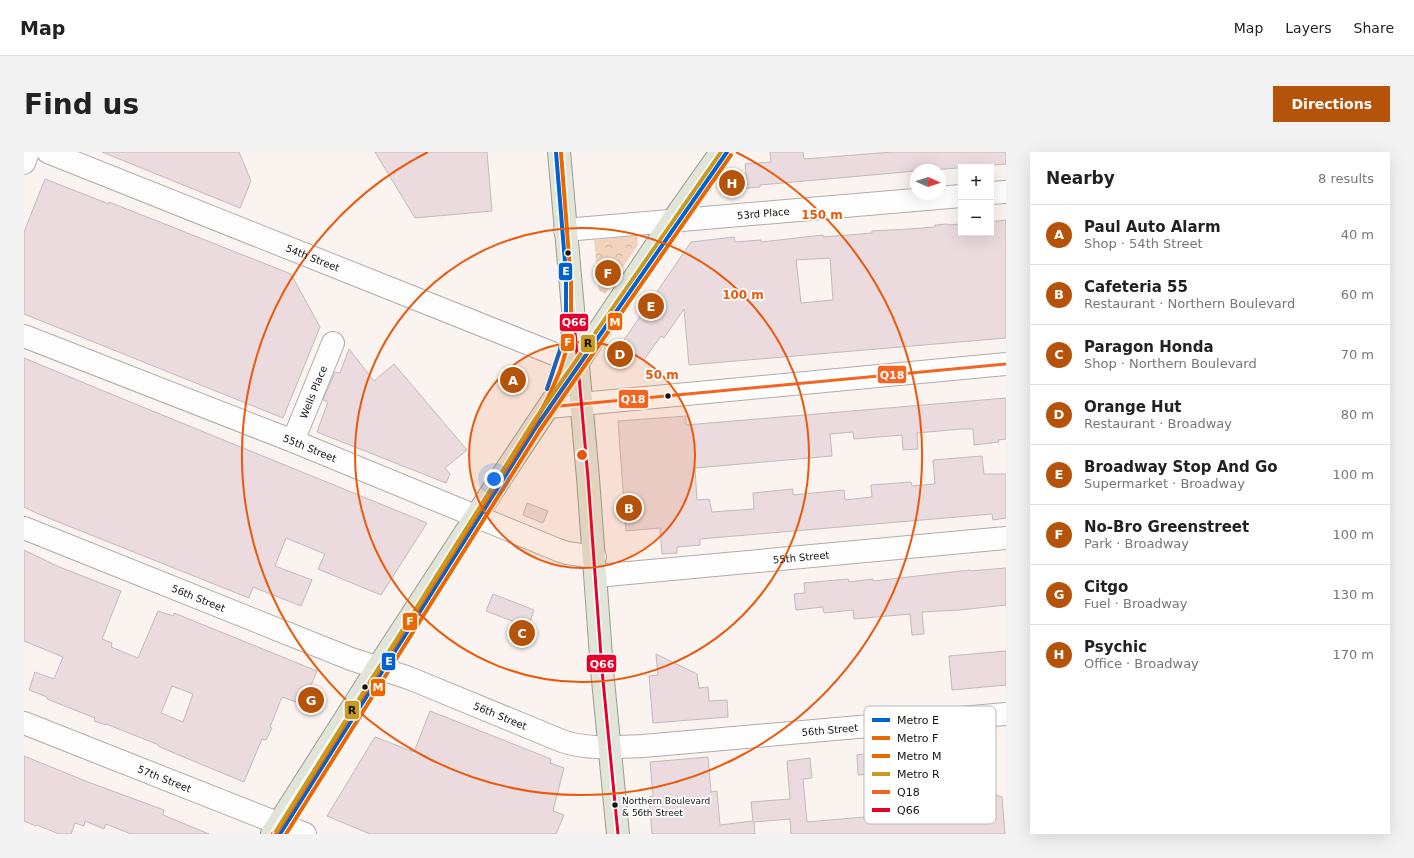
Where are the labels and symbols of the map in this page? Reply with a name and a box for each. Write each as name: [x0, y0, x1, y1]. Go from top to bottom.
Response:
north arrow: [910, 164, 946, 200]
pin: H: [719, 168, 745, 198]
street label: 53rd Place: [737, 206, 790, 221]
text: 150 m: [801, 208, 843, 222]
street label: 54th Street: [284, 242, 341, 274]
unlabelled marker: [563, 248, 573, 258]
pin: F: [595, 258, 621, 288]
line badge: E: [558, 262, 573, 281]
text: E: [562, 265, 570, 278]
text: 100 m: [722, 288, 764, 302]
pin: E: [638, 291, 664, 321]
line badge: M: [607, 312, 623, 331]
line badge: Q66: [559, 313, 589, 332]
text: Q66: [562, 316, 587, 329]
text: M: [610, 316, 620, 329]
line badge: F: [560, 333, 575, 352]
line badge: R: [580, 334, 596, 353]
text: F: [564, 336, 572, 349]
text: R: [584, 337, 593, 350]
pin: D: [607, 339, 633, 369]
street label: Wells Place: [298, 364, 329, 420]
pin: A: [500, 365, 526, 395]
line badge: Q18: [877, 365, 907, 384]
text: 50 m: [645, 368, 679, 382]
text: Q18: [880, 369, 904, 382]
line badge: Q18: [618, 389, 649, 409]
unlabelled marker: [663, 391, 673, 401]
text: Q18: [621, 393, 645, 406]
street label: 55th Street: [281, 433, 338, 464]
centre of rings: [575, 448, 589, 462]
your location: [484, 469, 504, 489]
pin: B: [616, 493, 642, 523]
street label: 55th Street: [772, 549, 830, 566]
street label: 56th Street: [170, 583, 227, 614]
line badge: F: [402, 612, 418, 631]
text: F: [406, 615, 414, 628]
pin: C: [509, 618, 535, 648]
line badge: E: [381, 652, 396, 671]
line badge: Q66: [586, 654, 617, 673]
text: E: [385, 655, 393, 668]
text: Q66: [590, 658, 615, 671]
line badge: M: [370, 678, 386, 697]
text: M: [373, 681, 383, 694]
unlabelled marker: [360, 682, 370, 692]
pin: G: [298, 685, 324, 715]
line badge: R: [344, 700, 360, 720]
street label: 56th Street: [472, 700, 528, 732]
text: R: [348, 704, 357, 717]
legend: [864, 706, 996, 824]
text: Metro E: [897, 714, 939, 727]
street label: 56th Street: [801, 722, 859, 738]
text: Metro F: [897, 732, 938, 745]
text: Metro M: [897, 750, 942, 763]
street label: 57th Street: [136, 763, 193, 794]
text: Metro R: [897, 768, 940, 781]
text: Q18: [897, 786, 920, 799]
place label: Northern Boulevard & 56th Street: [622, 796, 710, 818]
marker: Northern Boulevard & 56th Street: [610, 800, 620, 810]
text: Q66: [897, 804, 920, 817]

